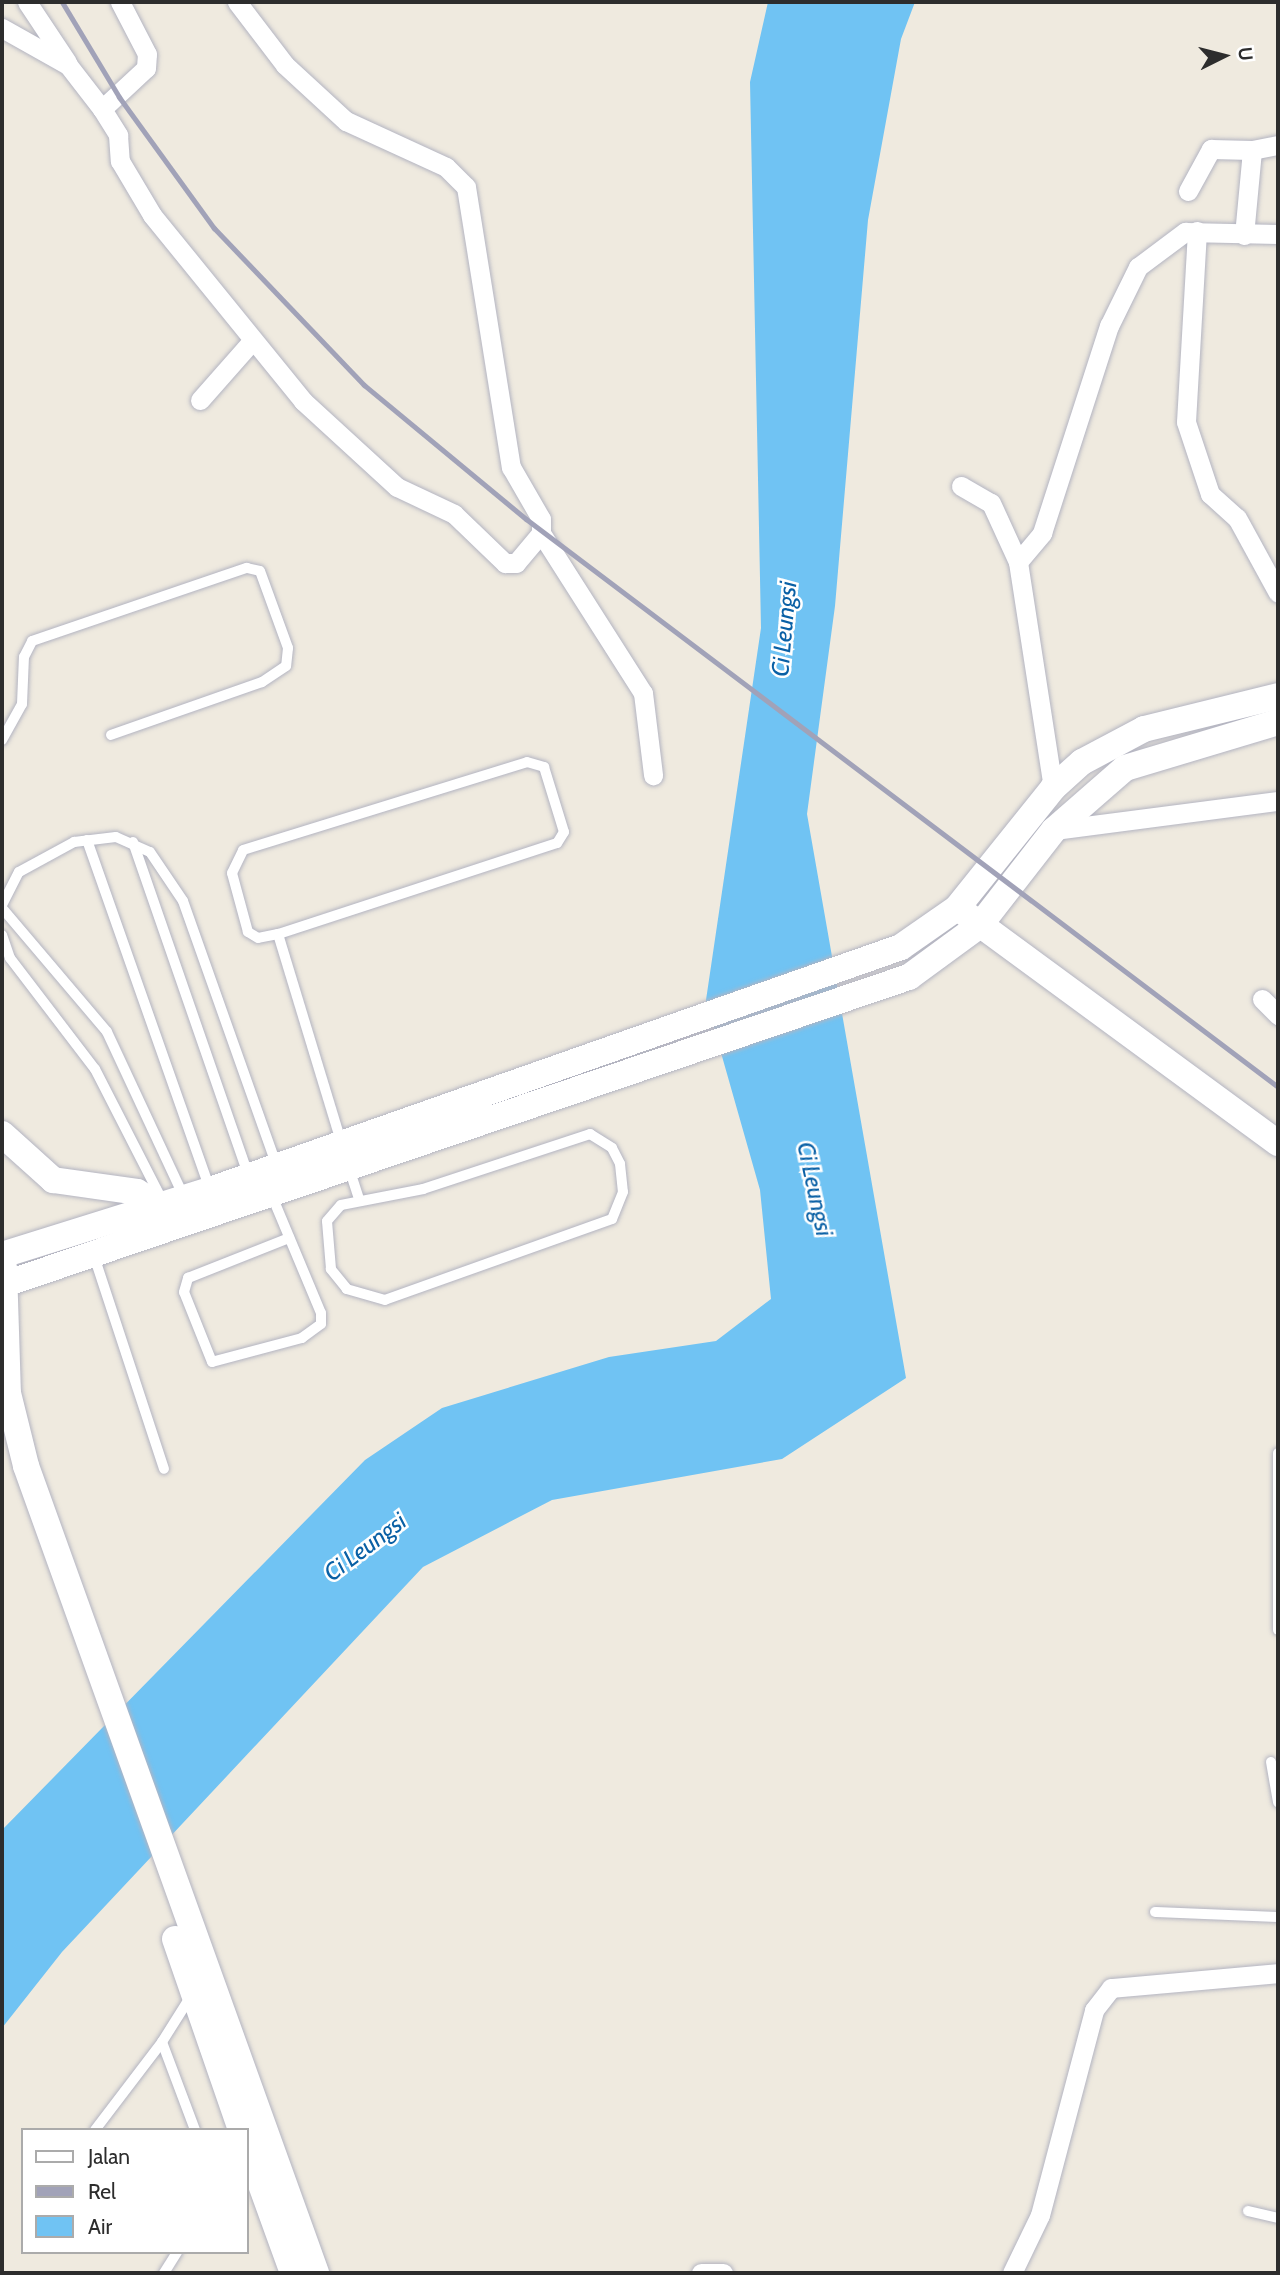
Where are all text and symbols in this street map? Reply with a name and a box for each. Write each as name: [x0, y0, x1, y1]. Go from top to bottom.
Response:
north arrow: [1189, 21, 1259, 91]
text: U: [1233, 46, 1258, 62]
water label: Ci Leungsi: [765, 580, 803, 678]
water label: Ci Leungsi: [791, 1139, 839, 1239]
water label: Ci Leungsi: [318, 1507, 412, 1587]
legend: [21, 2128, 248, 2254]
text: Jalan: [88, 2144, 130, 2169]
text: Rel: [88, 2179, 116, 2204]
text: Air: [88, 2214, 112, 2239]

